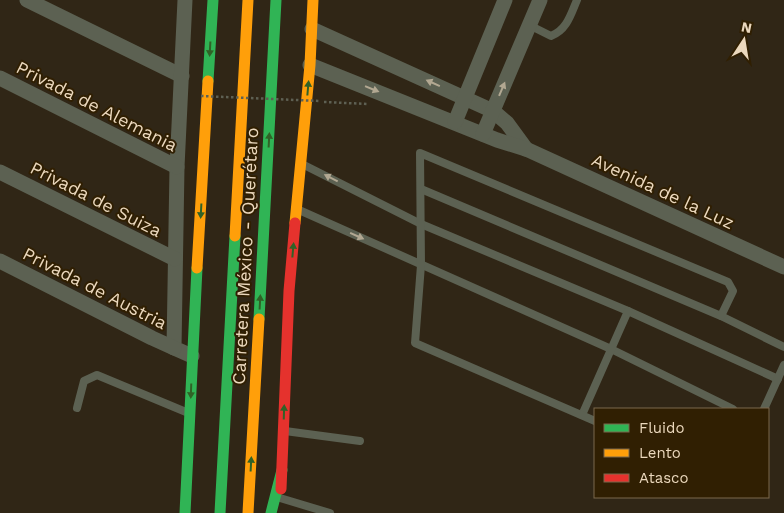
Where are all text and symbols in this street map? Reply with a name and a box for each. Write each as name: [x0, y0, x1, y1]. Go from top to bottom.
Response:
north arrow: [719, 15, 769, 65]
text: N: [740, 18, 753, 36]
one-way arrow: [206, 41, 214, 57]
street label: Privada de Alemania: [13, 56, 181, 156]
one-way arrow: [426, 79, 440, 87]
one-way arrow: [304, 80, 312, 96]
one-way arrow: [498, 81, 506, 96]
one-way arrow: [365, 85, 380, 93]
street label: Carretera México - Querétaro: [228, 127, 262, 385]
one-way arrow: [265, 132, 273, 148]
street label: Avenida de la Luz: [588, 149, 738, 233]
street label: Privada de Suiza: [27, 157, 165, 241]
one-way arrow: [323, 174, 338, 182]
one-way arrow: [196, 203, 204, 219]
one-way arrow: [350, 233, 364, 241]
one-way arrow: [289, 241, 297, 257]
street label: Privada de Austria: [19, 243, 171, 333]
one-way arrow: [256, 294, 264, 310]
one-way arrow: [186, 383, 194, 399]
one-way arrow: [280, 404, 288, 420]
legend: [594, 408, 769, 498]
text: Fluido: [639, 419, 684, 437]
text: Lento: [639, 444, 681, 462]
one-way arrow: [247, 456, 255, 472]
text: Atasco: [639, 469, 688, 487]

